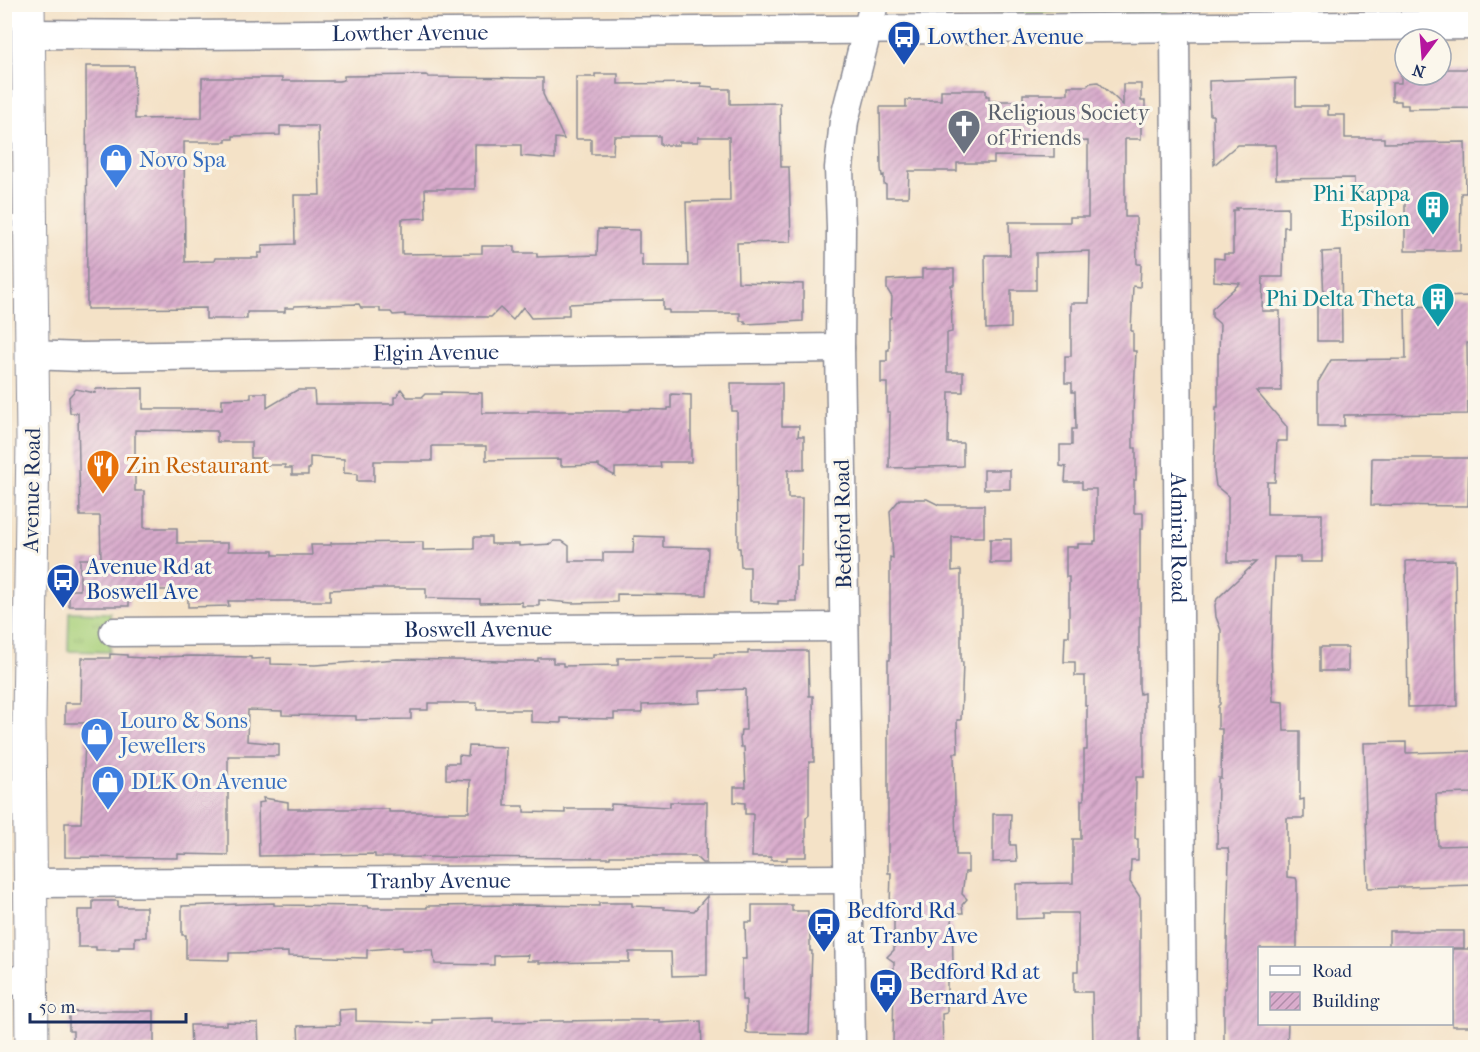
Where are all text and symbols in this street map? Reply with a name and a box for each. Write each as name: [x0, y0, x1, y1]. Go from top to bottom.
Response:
bus stop icon: Lowther Avenue: [886, 19, 922, 66]
street label: Lowther Avenue: [332, 20, 489, 47]
place label: Lowther Avenue: [927, 24, 1084, 50]
north arrow: [1393, 27, 1453, 87]
text: N: [1410, 60, 1427, 82]
place label: Religious Society of Friends: [987, 100, 1151, 151]
church icon: Religious Society of Friends: [946, 108, 982, 155]
shop icon: Novo Spa: [98, 142, 134, 189]
place label: Novo Spa: [139, 147, 227, 173]
place label: Phi Kappa Epsilon: [1313, 181, 1411, 232]
building icon: Phi Kappa Epsilon: [1415, 189, 1451, 236]
building icon: Phi Delta Theta: [1420, 281, 1456, 328]
place label: Phi Delta Theta: [1265, 286, 1416, 312]
street label: Elgin Avenue: [373, 339, 499, 367]
street label: Avenue Road: [18, 426, 46, 554]
restaurant icon: Zin Restaurant: [85, 448, 121, 495]
place label: Zin Restaurant: [126, 453, 270, 479]
street label: Bedford Road: [829, 458, 857, 589]
street label: Admiral Road: [1165, 472, 1192, 604]
place label: Avenue Rd at Boswell Ave: [85, 554, 212, 605]
bus stop icon: Avenue Rd at Boswell Ave: [45, 562, 81, 609]
street label: Boswell Avenue: [404, 616, 552, 643]
place label: Louro & Sons Jewellers: [118, 708, 248, 759]
shop icon: Louro & Sons Jewellers: [79, 716, 115, 763]
shop icon: DLK On Avenue: [90, 764, 126, 811]
place label: DLK On Avenue: [131, 769, 287, 795]
street label: Tranby Avenue: [367, 868, 511, 894]
place label: Bedford Rd at Tranby Ave: [847, 898, 978, 949]
bus stop icon: Bedford Rd at Tranby Ave: [806, 906, 842, 953]
legend: [1258, 947, 1453, 1025]
place label: Bedford Rd at Bernard Ave: [909, 959, 1040, 1010]
text: Road: [1312, 961, 1352, 982]
bus stop icon: Bedford Rd at Bernard Ave: [868, 967, 904, 1014]
scale bar: [30, 986, 186, 1024]
text: Building: [1312, 991, 1380, 1012]
text: 50 m: [39, 997, 76, 1018]

